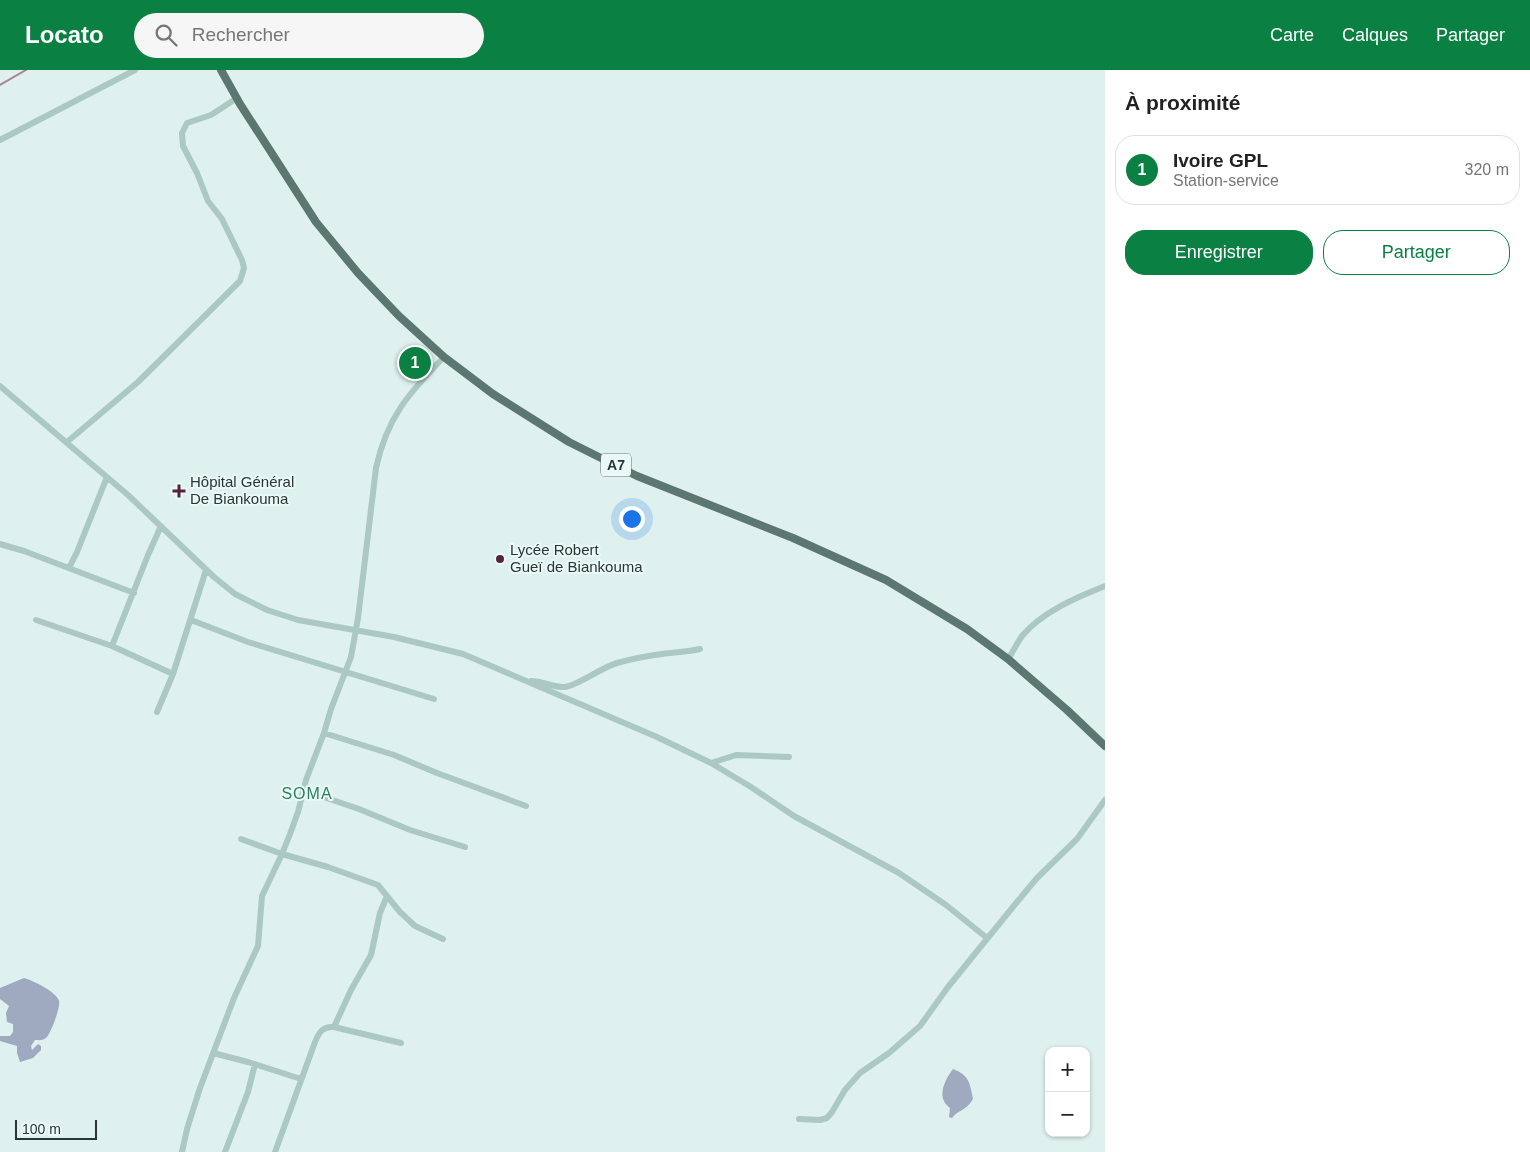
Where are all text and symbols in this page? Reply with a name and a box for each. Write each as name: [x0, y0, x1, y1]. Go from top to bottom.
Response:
search box: [134, 13, 484, 58]
text: Locato: [25, 21, 104, 48]
icon: search: [152, 21, 180, 49]
text: Rechercher: [192, 24, 290, 45]
text: Carte: [1270, 25, 1314, 45]
text: Calques: [1342, 25, 1408, 45]
text: Partager: [1436, 25, 1505, 45]
text: À proximité: [1125, 91, 1241, 114]
text: Ivoire GPL: [1173, 150, 1268, 171]
text: 1: [1138, 161, 1146, 178]
text: 320 m: [1465, 161, 1509, 178]
text: Station-service: [1173, 172, 1279, 189]
button: Enregistrer: [1125, 230, 1313, 275]
button: Partager: [1323, 230, 1510, 275]
pin: 1: [399, 344, 431, 382]
road number: A7: [601, 454, 631, 476]
place label: Hôpital Général De Biankouma: [190, 473, 294, 507]
marker: Hôpital Général De Biankouma: [172, 484, 186, 498]
your location: [619, 506, 645, 532]
place label: Lycée Robert Gueï de Biankouma: [510, 541, 643, 575]
marker: Lycée Robert Gueï de Biankouma: [494, 553, 506, 565]
district label: SOMA: [281, 785, 333, 802]
map controls: [1045, 1047, 1090, 1137]
button: +: [1045, 1047, 1090, 1092]
button: −: [1045, 1092, 1090, 1137]
scale bar: [15, 1117, 98, 1140]
text: 100 m: [22, 1121, 61, 1137]

